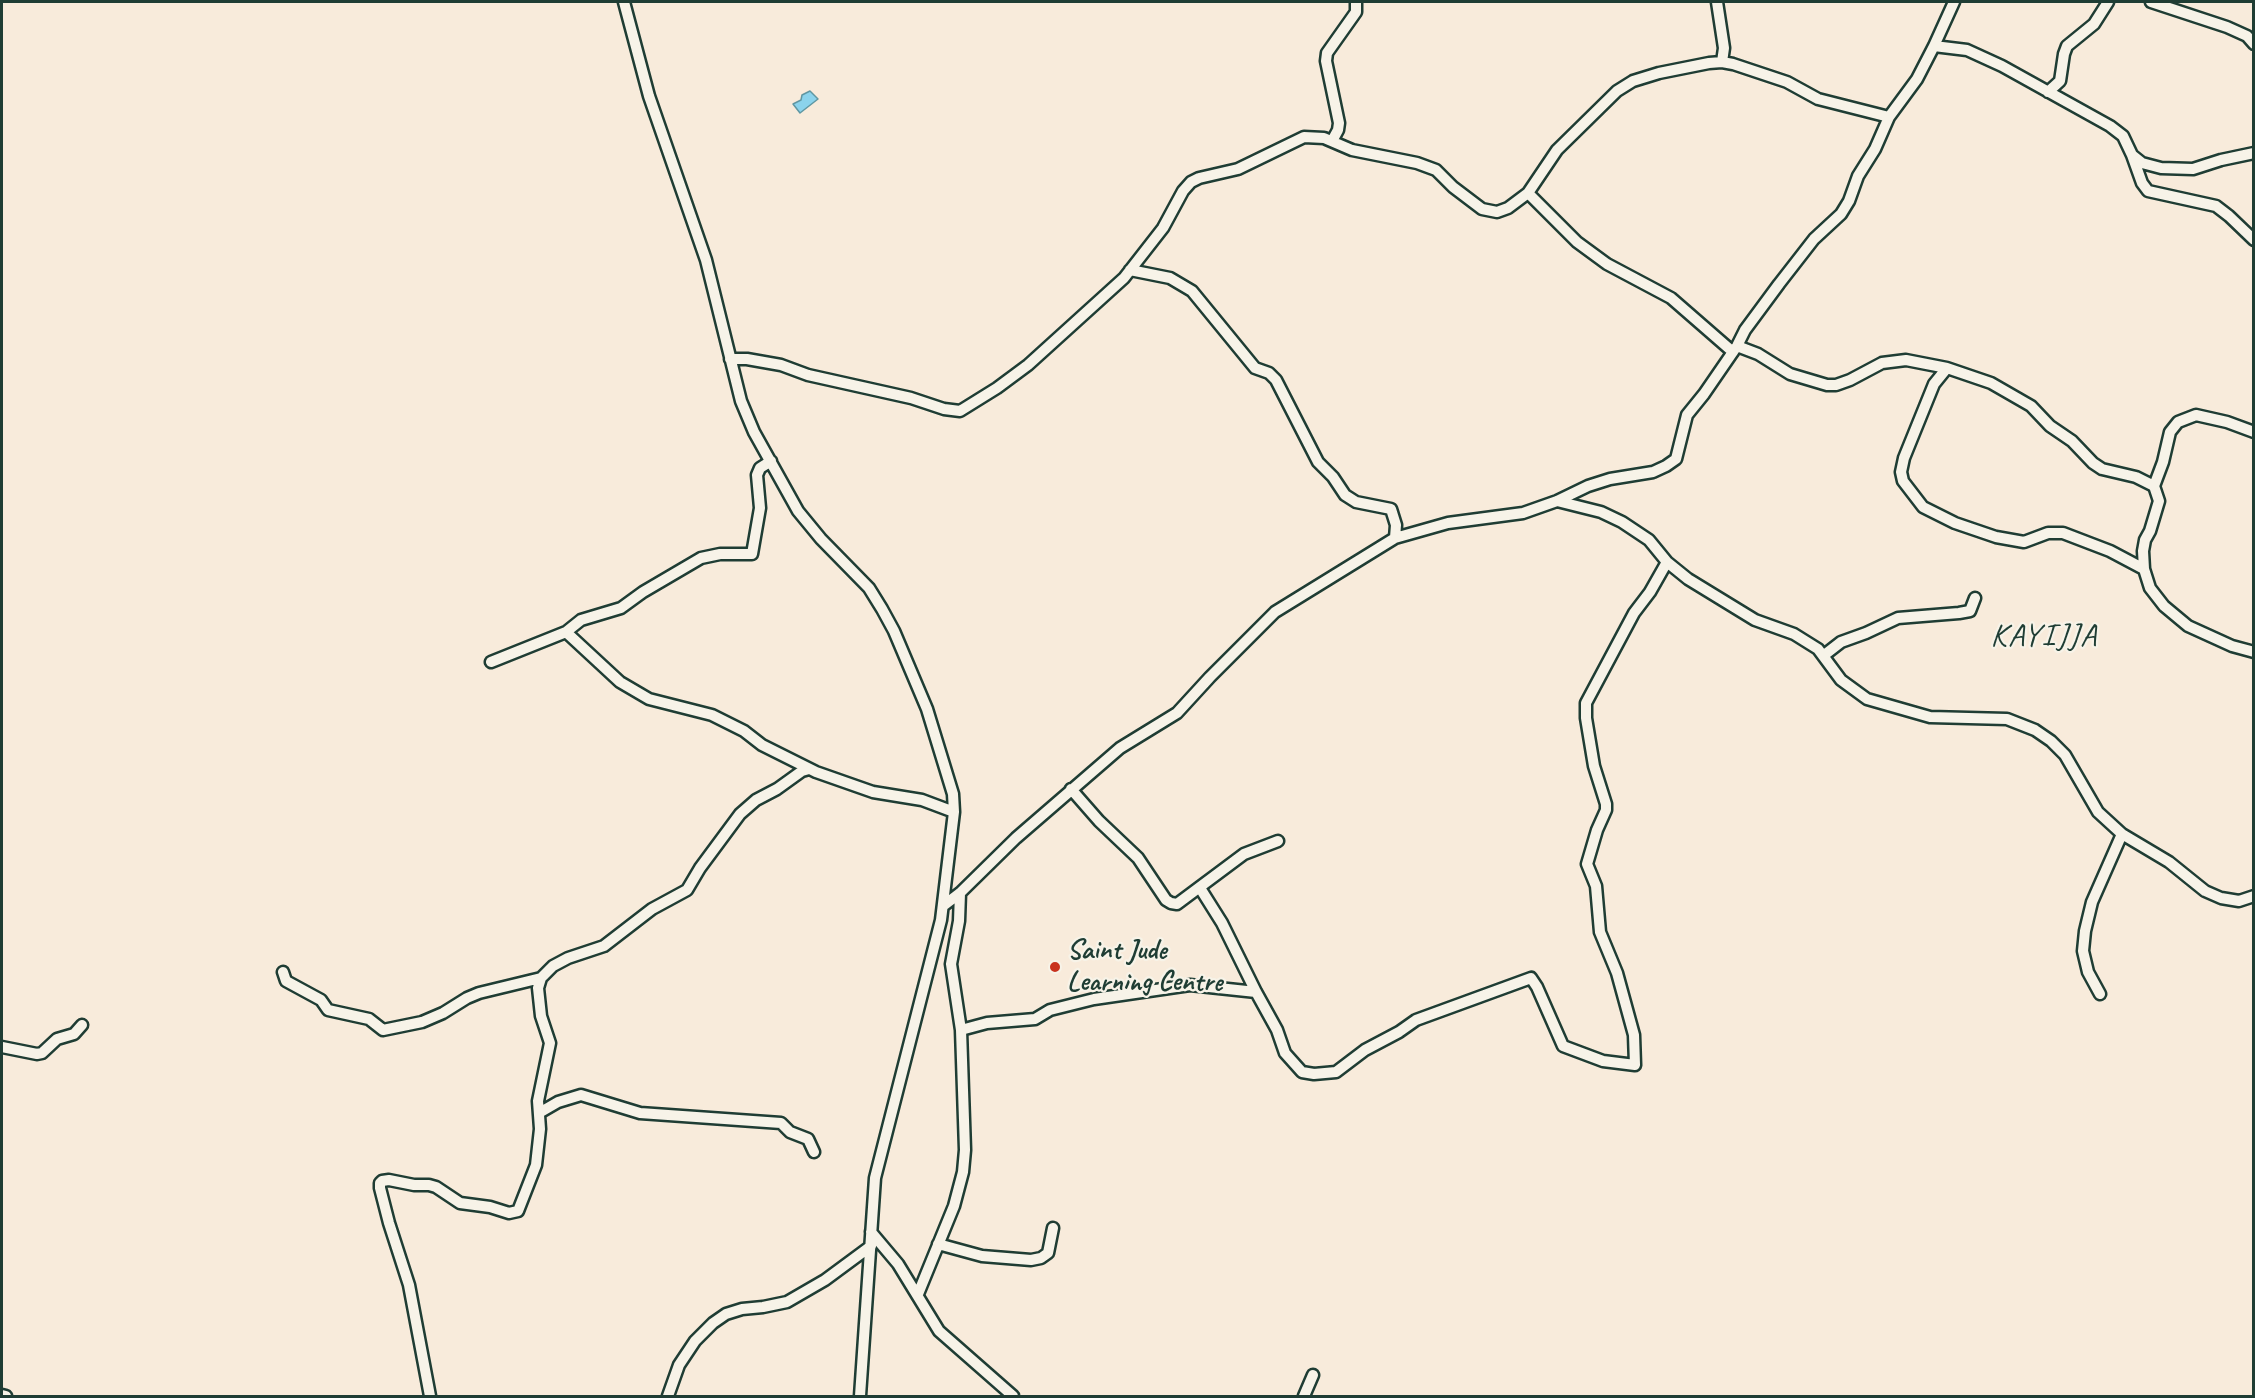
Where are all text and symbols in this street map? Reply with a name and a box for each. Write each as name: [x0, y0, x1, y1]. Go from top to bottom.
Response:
district label: KAYIJJA: [1991, 618, 2097, 656]
place label: Saint Jude Learning Centre: [1067, 934, 1222, 1000]
marker: Saint Jude Learning Centre: [1048, 960, 1062, 974]

